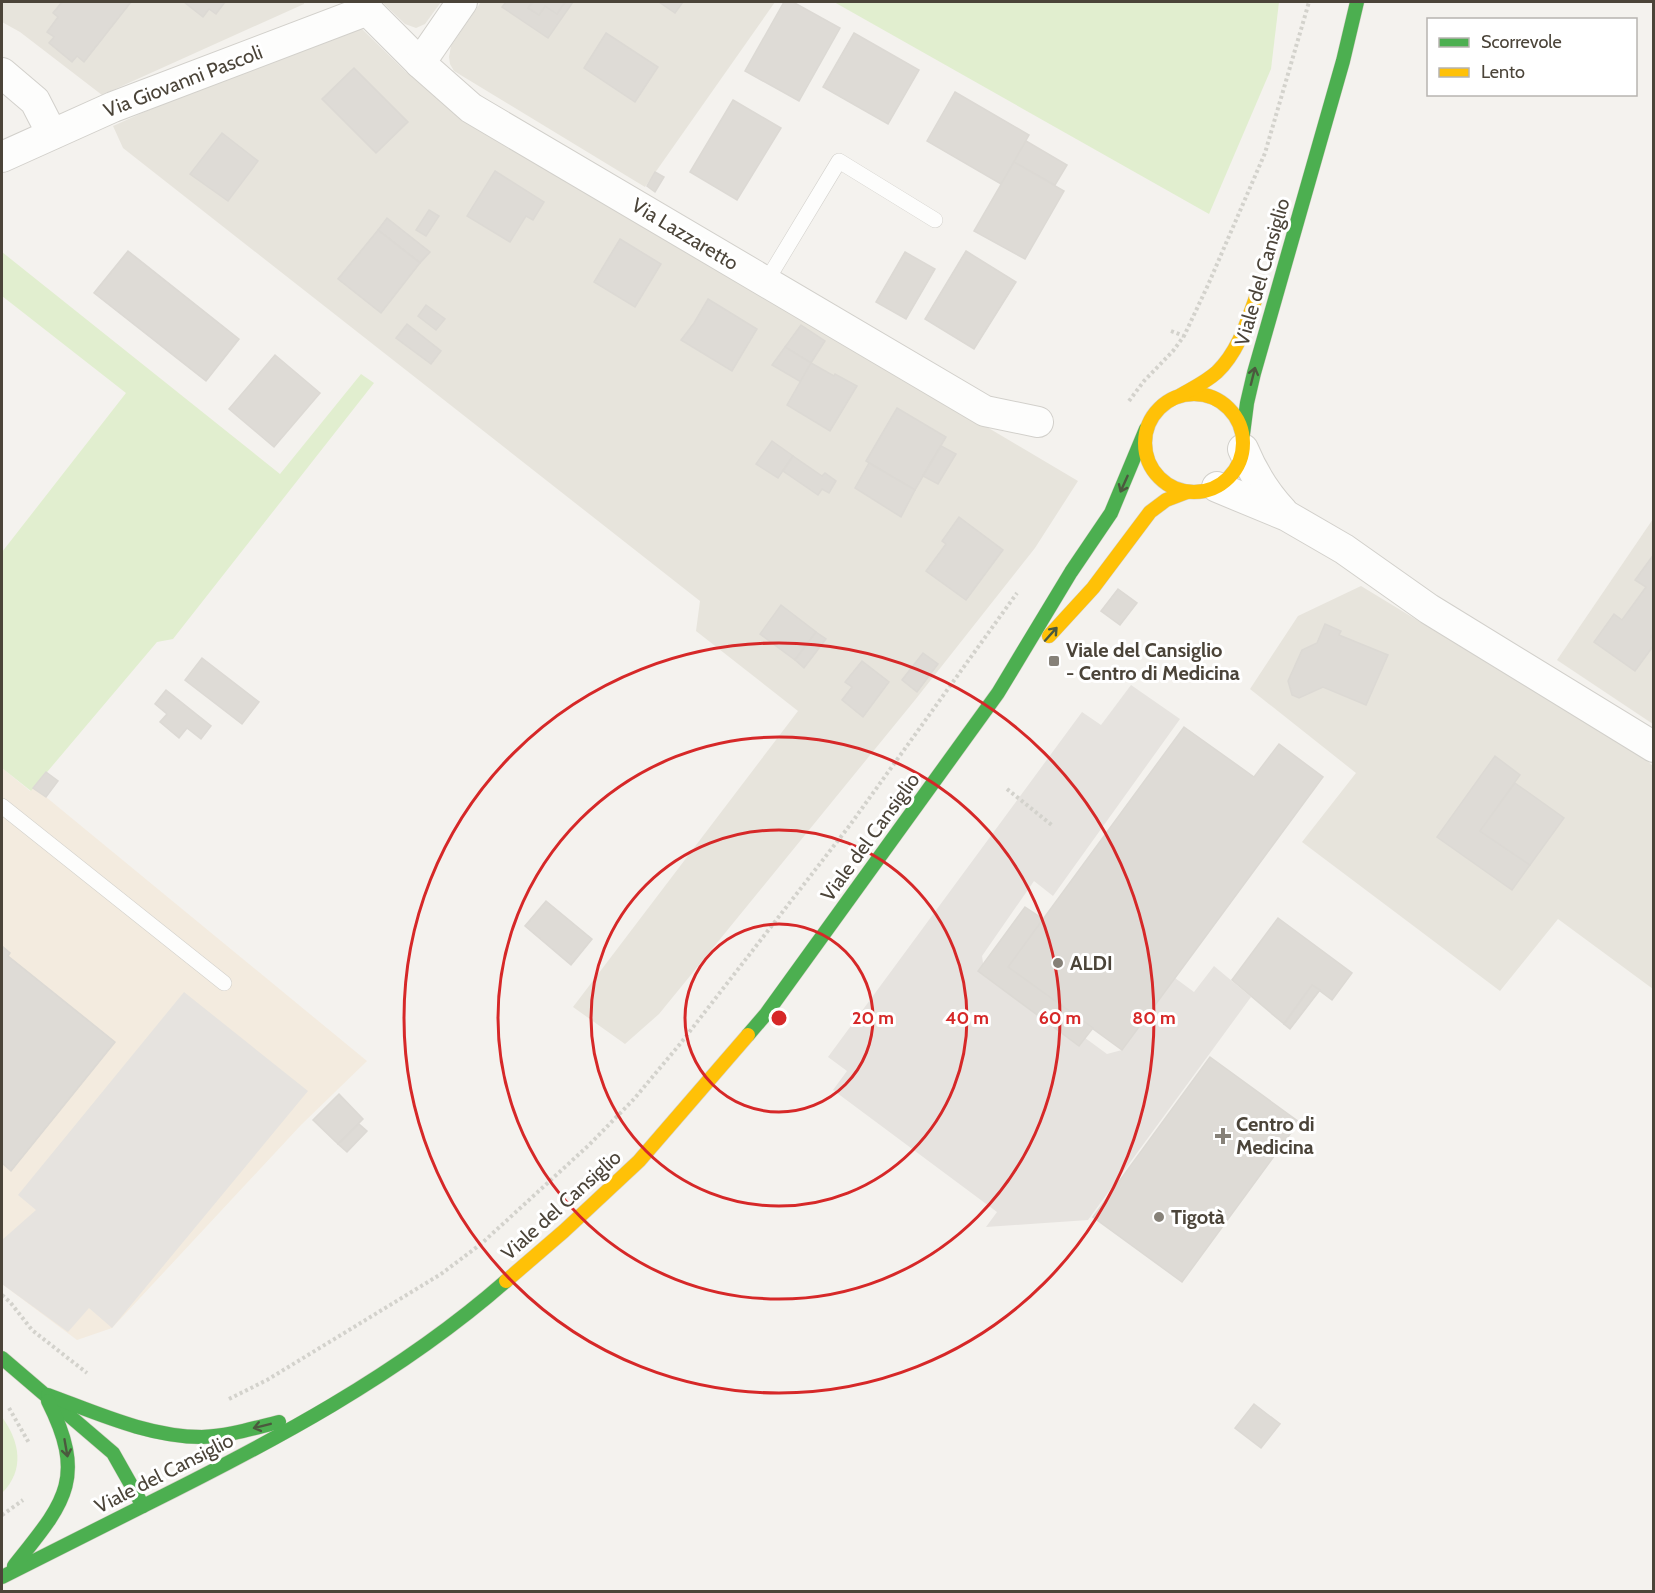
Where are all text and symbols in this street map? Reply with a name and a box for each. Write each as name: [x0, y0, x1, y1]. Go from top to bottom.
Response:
legend: [1427, 18, 1637, 96]
text: Scorrevole: [1481, 31, 1562, 53]
street label: Via Giovanni Pascoli: [100, 40, 266, 122]
text: Lento: [1481, 61, 1525, 83]
street label: Via Lazzaretto: [627, 193, 743, 275]
street label: Viale del Cansiglio: [1229, 195, 1295, 349]
one-way arrow: [1248, 367, 1260, 386]
one-way arrow: [1118, 474, 1129, 492]
one-way arrow: [1044, 627, 1058, 642]
place label: Viale del Cansiglio - Centro di Medicina: [1066, 638, 1240, 685]
marker: Viale del Cansiglio - Centro di Medicina: [1047, 654, 1061, 668]
street label: Viale del Cansiglio: [816, 768, 924, 906]
place label: ALDI: [1070, 951, 1113, 975]
marker: ALDI: [1051, 956, 1065, 970]
text: 20 m: [852, 1007, 894, 1029]
text: 40 m: [945, 1007, 989, 1029]
text: 60 m: [1039, 1007, 1081, 1029]
text: 80 m: [1132, 1007, 1176, 1029]
centre of rings: [769, 1008, 789, 1028]
place label: Centro di Medicina: [1236, 1112, 1315, 1159]
marker: Centro di Medicina: [1214, 1127, 1232, 1145]
street label: Viale del Cansiglio: [496, 1145, 626, 1265]
place label: Tigotà: [1171, 1205, 1225, 1229]
marker: Tigotà: [1152, 1210, 1166, 1224]
one-way arrow: [253, 1420, 272, 1432]
street label: Viale del Cansiglio: [91, 1428, 237, 1518]
one-way arrow: [61, 1438, 72, 1457]

